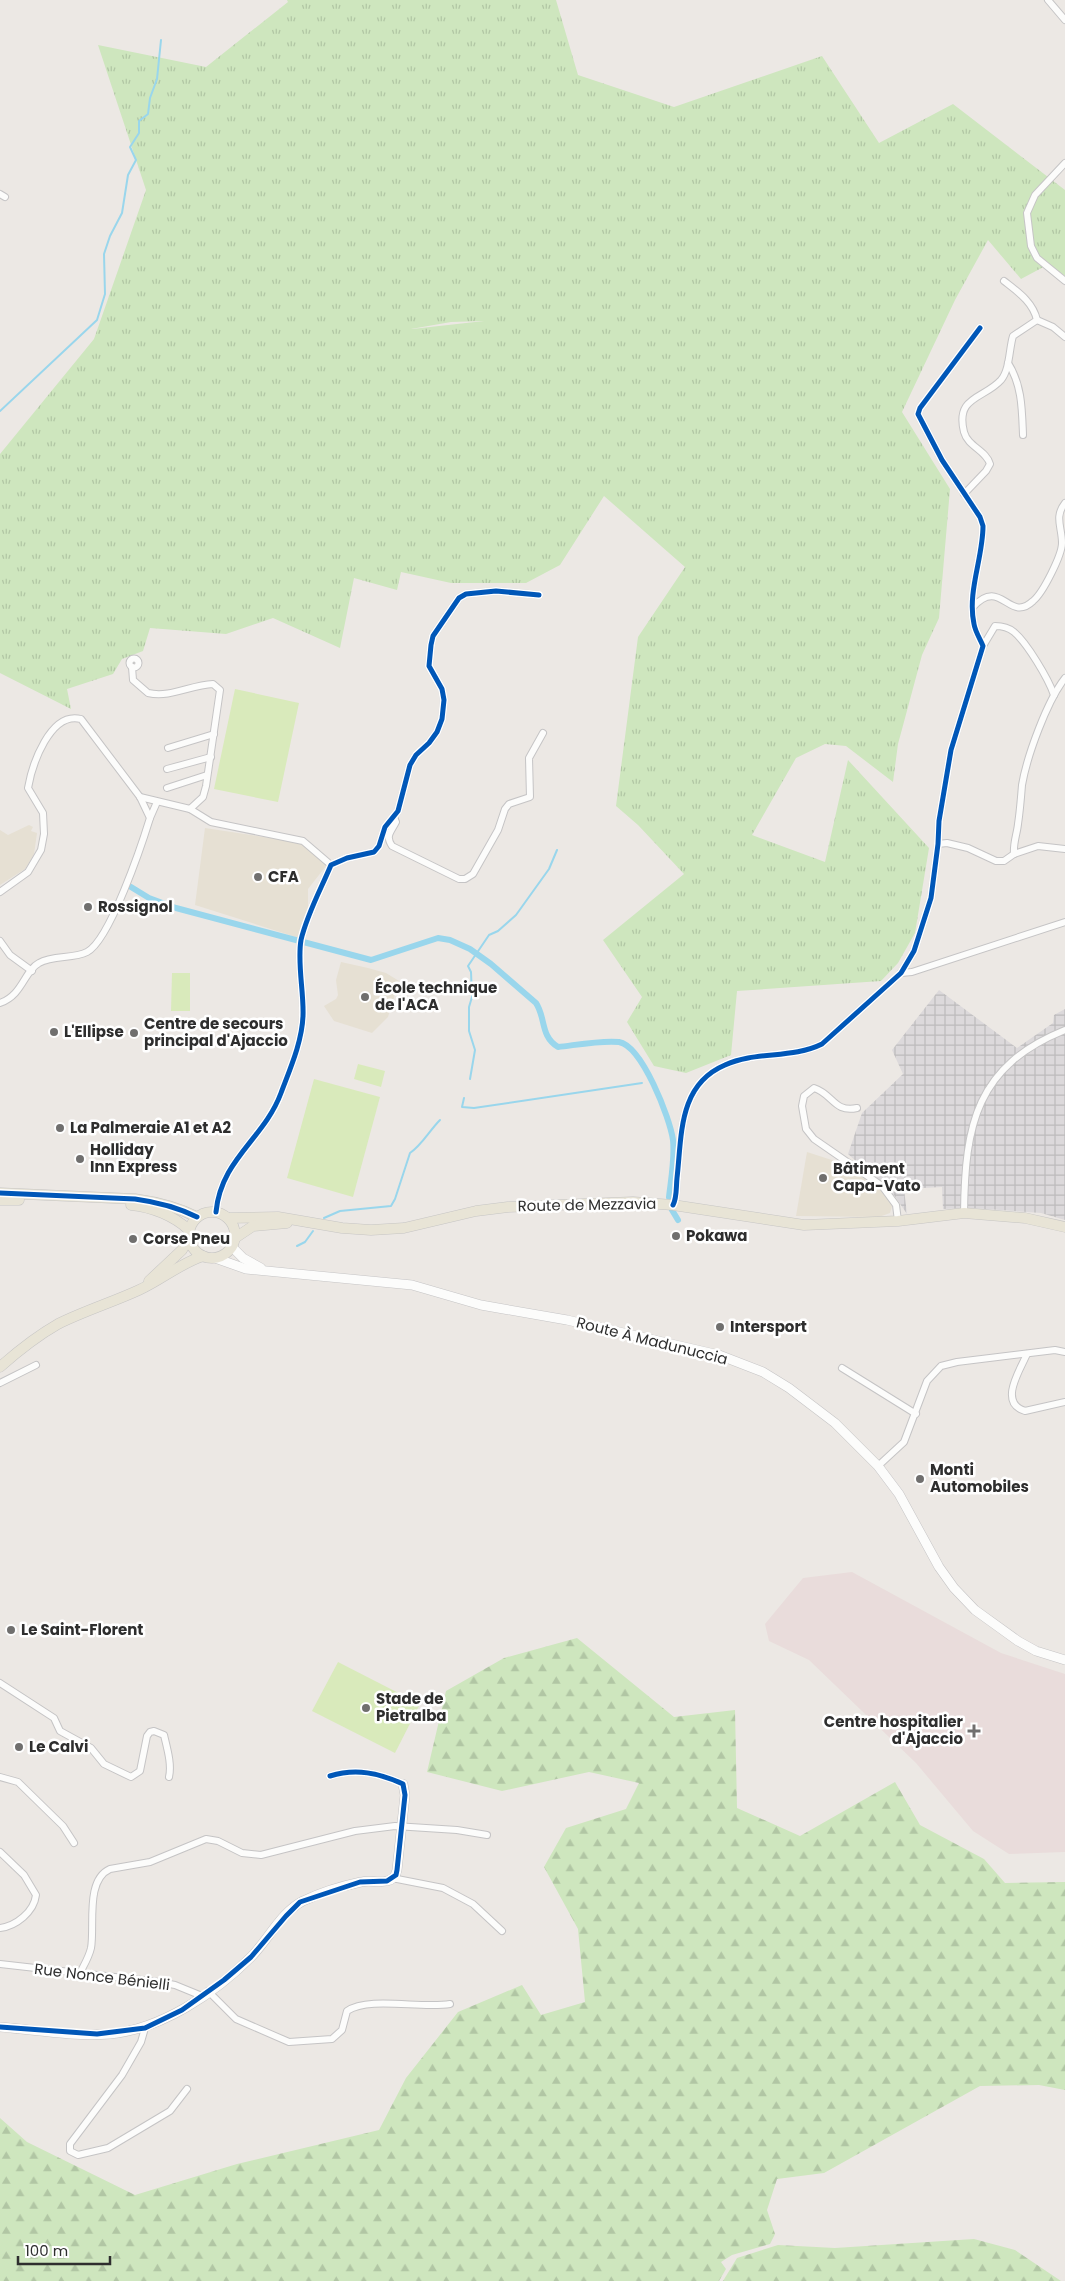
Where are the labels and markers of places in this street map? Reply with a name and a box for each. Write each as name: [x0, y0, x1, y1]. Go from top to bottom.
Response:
place label: CFA: [268, 866, 299, 887]
marker: CFA: [252, 871, 264, 883]
place label: Rossignol: [98, 896, 173, 917]
marker: Rossignol: [82, 901, 94, 913]
place label: École technique de l'ACA: [375, 977, 497, 1015]
marker: École technique de l'ACA: [359, 991, 371, 1003]
place label: Centre de secours principal d'Ajaccio: [144, 1013, 288, 1051]
place label: L'Ellipse: [64, 1021, 124, 1042]
marker: L'Ellipse: [48, 1026, 60, 1038]
marker: Centre de secours principal d'Ajaccio: [128, 1027, 140, 1039]
place label: La Palmeraie A1 et A2: [70, 1117, 232, 1138]
marker: La Palmeraie A1 et A2: [54, 1122, 66, 1134]
place label: Holliday Inn Express: [90, 1139, 177, 1177]
marker: Holliday Inn Express: [74, 1153, 86, 1165]
place label: Bâtiment Capa-Vato: [833, 1158, 921, 1196]
marker: Bâtiment Capa-Vato: [817, 1172, 829, 1184]
place label: Pokawa: [686, 1225, 748, 1246]
place label: Corse Pneu: [143, 1228, 230, 1249]
marker: Pokawa: [670, 1230, 682, 1242]
marker: Corse Pneu: [127, 1233, 139, 1245]
place label: Intersport: [730, 1316, 807, 1337]
marker: Intersport: [714, 1321, 726, 1333]
place label: Monti Automobiles: [930, 1459, 1029, 1497]
marker: Monti Automobiles: [914, 1473, 926, 1485]
place label: Le Saint-Florent: [21, 1619, 143, 1640]
marker: Le Saint-Florent: [5, 1624, 17, 1636]
place label: Stade de Pietralba: [376, 1688, 447, 1726]
marker: Stade de Pietralba: [360, 1702, 372, 1714]
place label: Centre hospitalier d'Ajaccio: [824, 1711, 964, 1749]
marker: Centre hospitalier d'Ajaccio: [967, 1724, 981, 1738]
place label: Le Calvi: [29, 1736, 88, 1757]
marker: Le Calvi: [13, 1741, 25, 1753]

